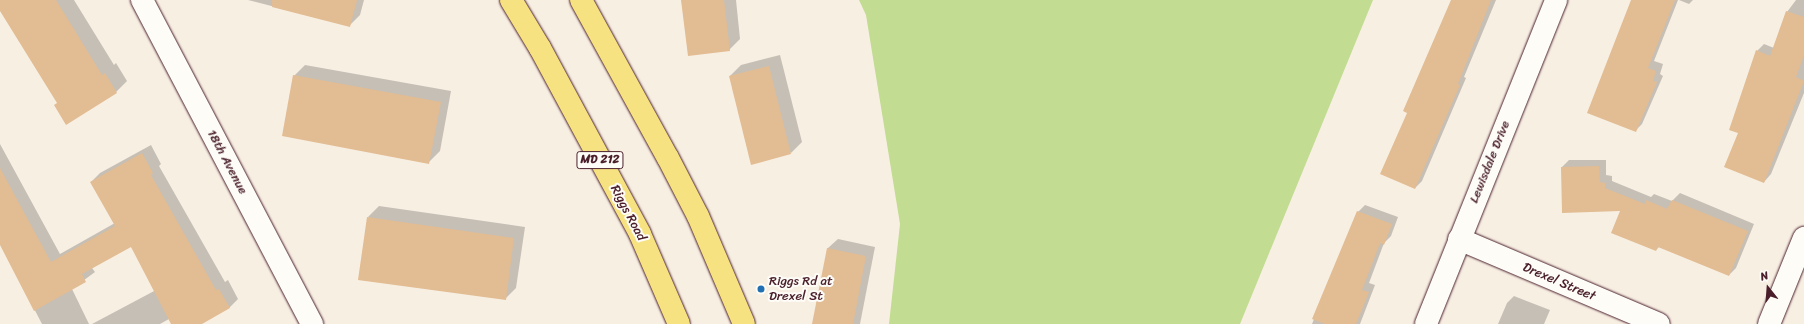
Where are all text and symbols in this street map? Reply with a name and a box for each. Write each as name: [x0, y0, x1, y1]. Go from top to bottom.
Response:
street label: Lewisdale Drive: [1466, 118, 1514, 206]
street label: 18th Avenue: [203, 127, 251, 197]
road number: MD 212: [576, 150, 624, 170]
street label: Riggs Road: [607, 182, 649, 244]
street label: Drexel Street: [1520, 260, 1598, 304]
text: N: [1758, 266, 1771, 286]
north arrow: [1748, 268, 1788, 308]
place label: Riggs Rd at Drexel St: [769, 274, 833, 305]
marker: Riggs Rd at Drexel St: [756, 284, 766, 294]

